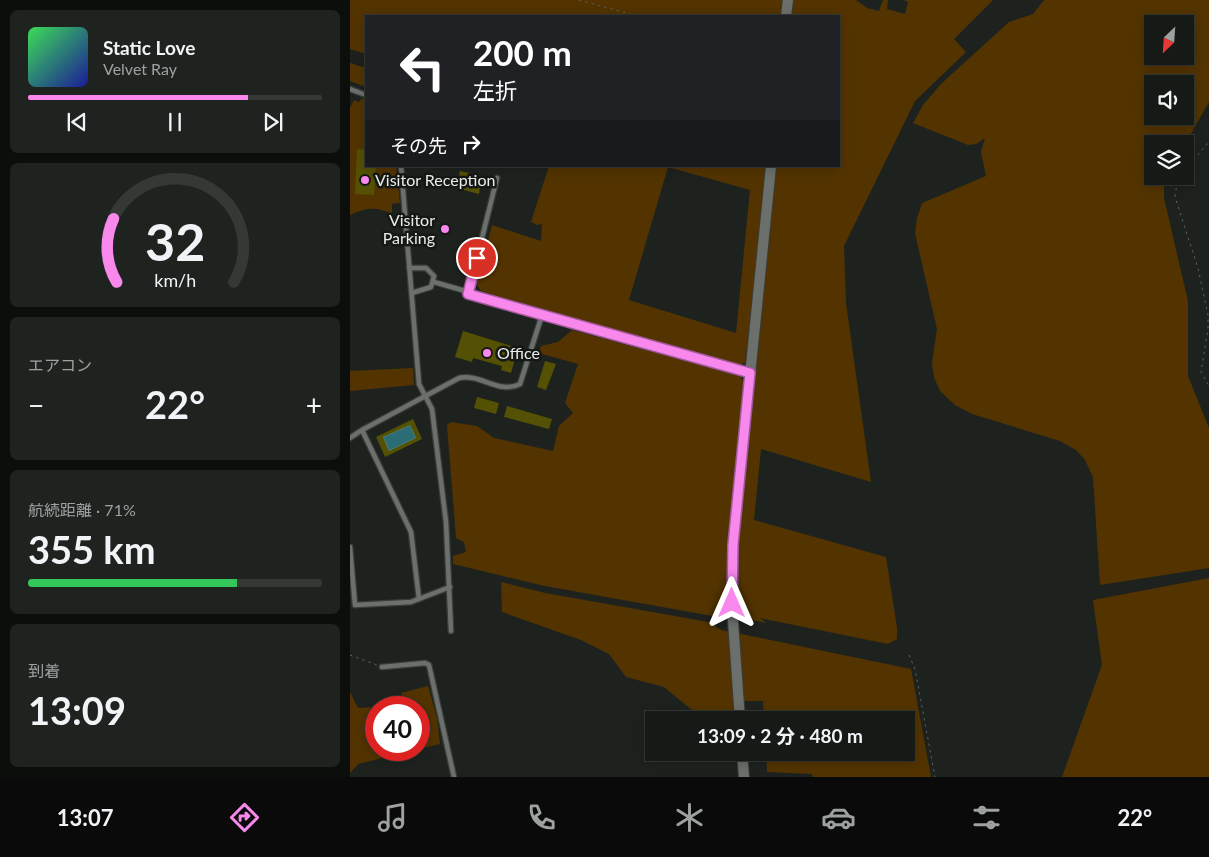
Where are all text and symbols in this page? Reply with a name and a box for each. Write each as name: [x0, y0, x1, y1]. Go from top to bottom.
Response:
north arrow: [1144, 15, 1194, 65]
map controls: [1144, 15, 1194, 185]
text: 200 m: [473, 31, 572, 73]
icon: left: [390, 35, 455, 100]
text: Static Love: [103, 36, 195, 59]
text: Velvet Ray: [103, 59, 177, 78]
button: sound: [1144, 75, 1194, 125]
text: 左折: [473, 77, 517, 104]
icon: previous: [63, 108, 91, 136]
icon: pause: [161, 108, 189, 136]
icon: next: [259, 108, 287, 136]
icon: right: [457, 130, 485, 158]
text: その先: [390, 134, 447, 157]
button: layers: [1144, 135, 1194, 185]
place label: Visitor Reception: [375, 170, 495, 189]
marker: Visitor Reception: [359, 174, 371, 186]
text: 32: [145, 210, 205, 272]
place label: Visitor Parking: [383, 210, 435, 247]
marker: Visitor Parking: [439, 223, 451, 235]
pin: [456, 237, 498, 279]
icon: arrive: [463, 244, 491, 272]
text: km/h: [154, 269, 196, 291]
place label: Office: [497, 343, 540, 362]
marker: Office: [481, 347, 493, 359]
text: エアコン: [28, 355, 92, 374]
text: 22°: [145, 381, 205, 427]
text: −: [28, 388, 44, 422]
text: +: [306, 388, 322, 422]
text: 航続距離 · 71%: [28, 500, 136, 519]
text: 355 km: [28, 526, 156, 572]
position arrow: [705, 576, 757, 628]
text: 到着: [28, 661, 60, 680]
text: 13:09: [28, 687, 126, 733]
speed limit sign: 40: [365, 696, 430, 761]
text: 13:09 · 2 分 · 480 m: [697, 724, 863, 747]
icon: directions: [227, 800, 262, 835]
icon: music: [375, 800, 410, 835]
icon: phone: [524, 800, 559, 835]
icon: climate: [672, 800, 707, 835]
icon: car: [821, 800, 856, 835]
icon: filters: [969, 800, 1004, 835]
text: 13:07: [57, 804, 113, 831]
text: 22°: [1118, 804, 1152, 831]

